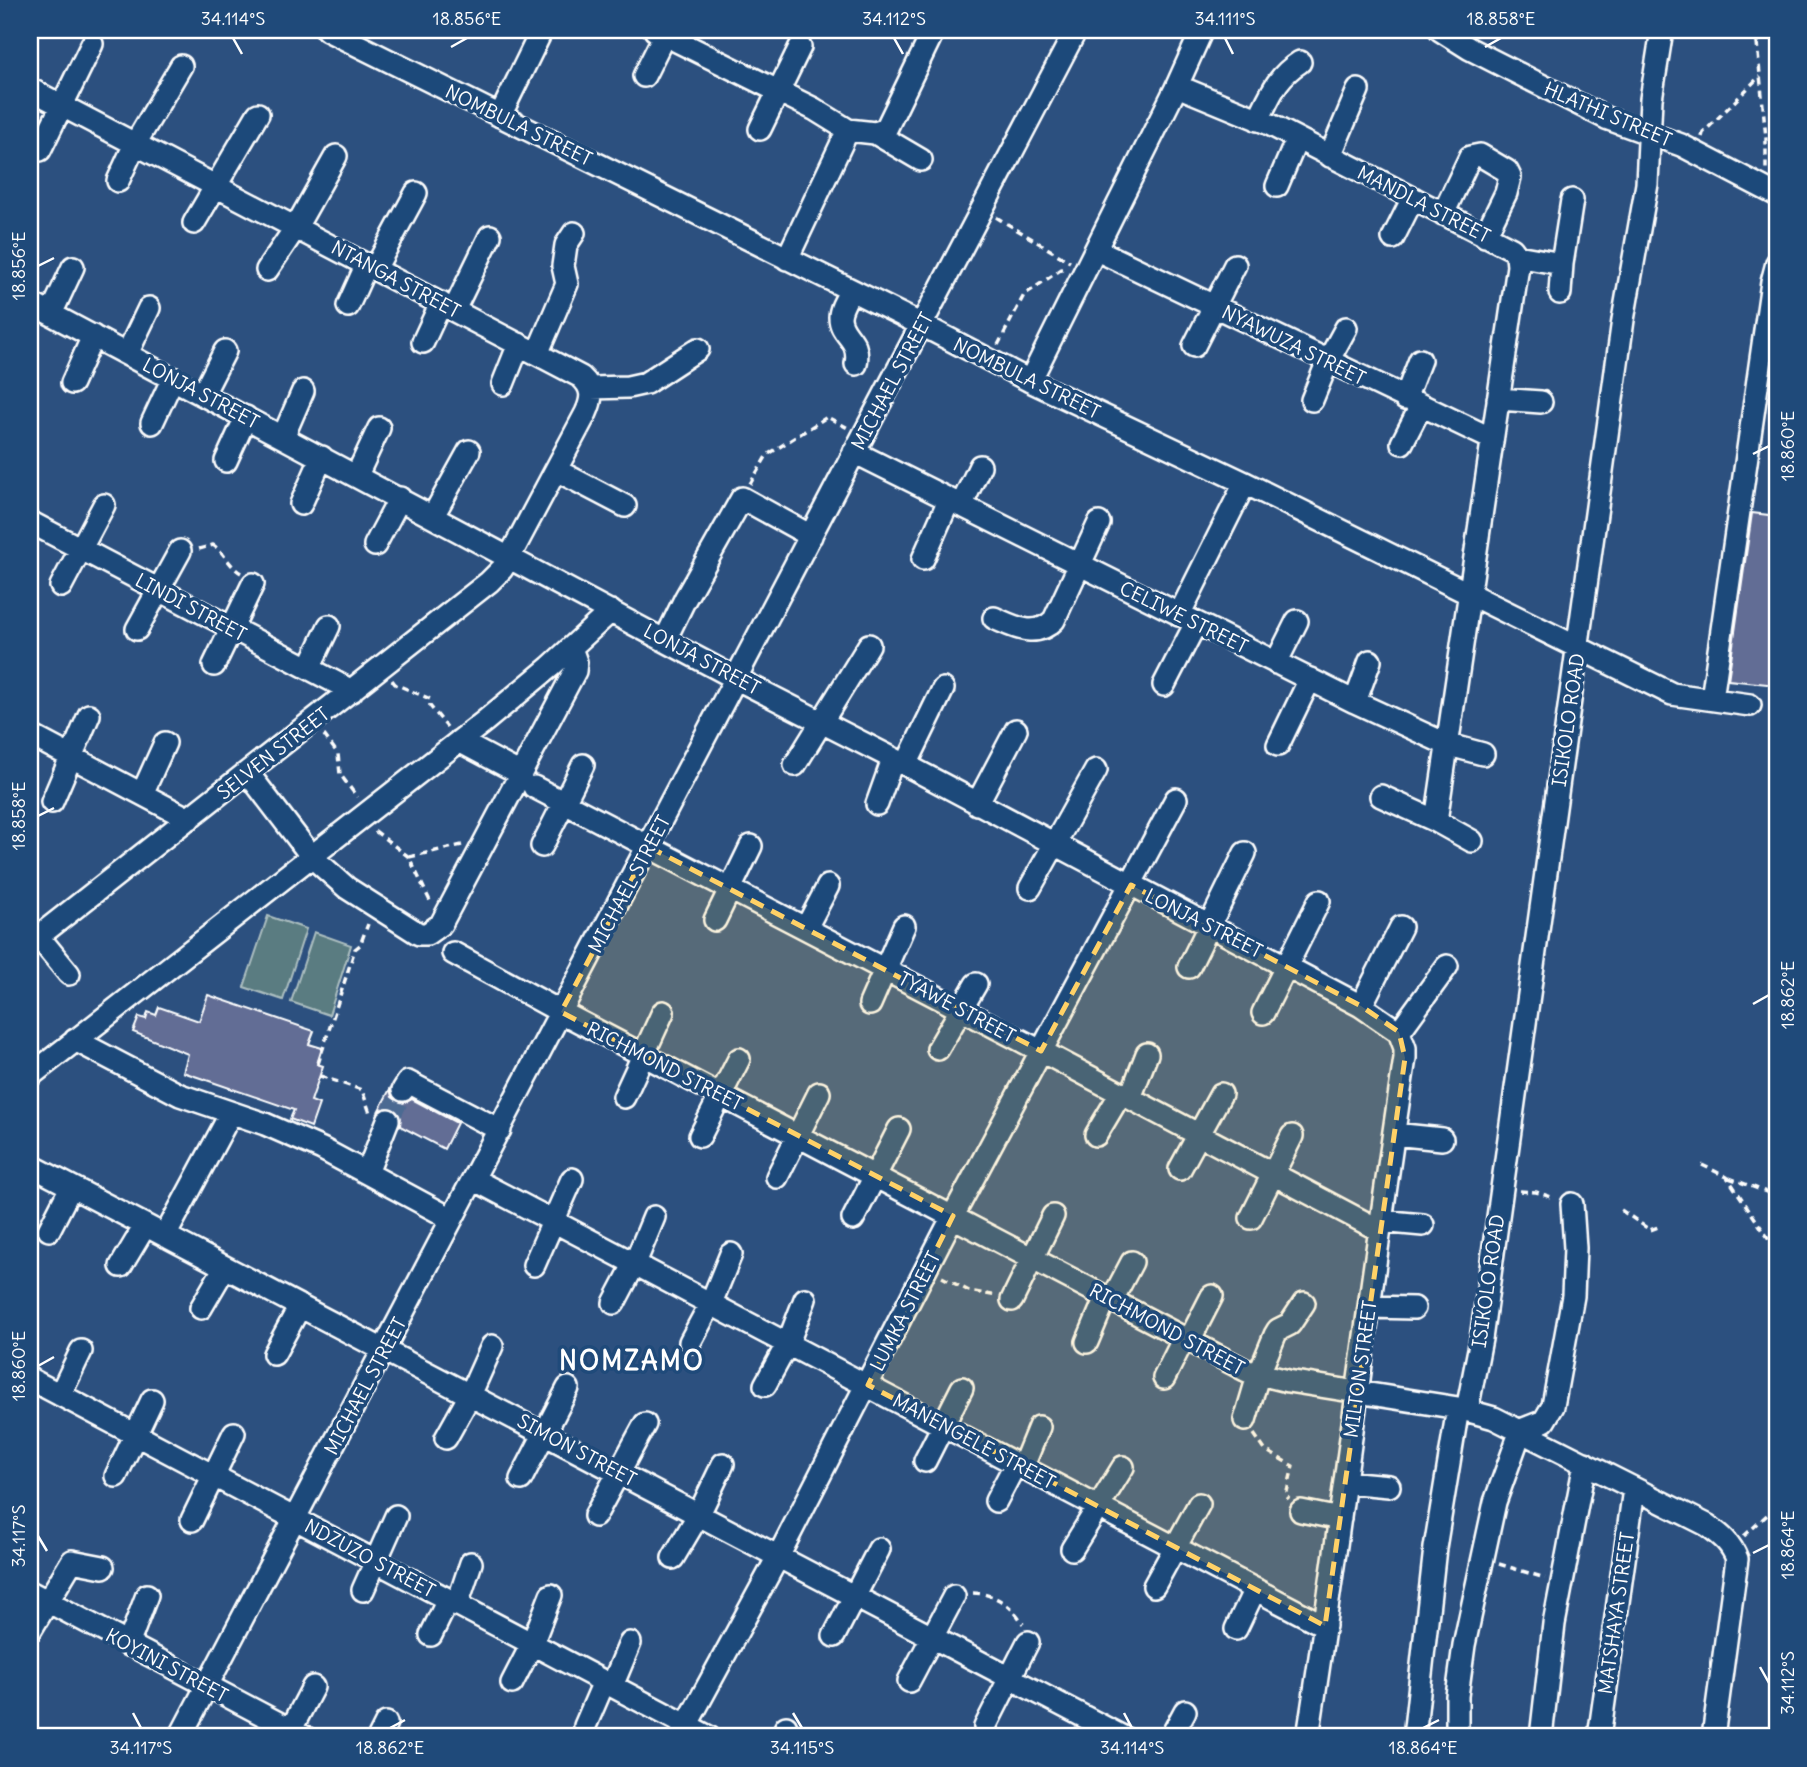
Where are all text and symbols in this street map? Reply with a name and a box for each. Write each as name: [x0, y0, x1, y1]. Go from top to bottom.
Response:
text: 34.114°S: [201, 7, 265, 30]
text: 18.856°E: [433, 7, 501, 30]
text: 34.112°S: [862, 7, 926, 30]
text: 34.111°S: [1194, 7, 1256, 30]
text: 18.858°E: [1467, 7, 1535, 30]
street label: HLATHI STREET: [1541, 76, 1676, 152]
street label: NOMBULA STREET: [442, 79, 596, 171]
street label: MANDLA STREET: [1353, 160, 1495, 248]
text: 18.856°E: [7, 232, 30, 300]
street label: NTANGA STREET: [327, 235, 465, 323]
street label: NYAWUZA STREET: [1218, 300, 1370, 390]
street label: MICHAEL STREET: [846, 308, 938, 454]
street label: NOMBULA STREET: [950, 332, 1104, 424]
street label: LONJA STREET: [139, 352, 263, 434]
text: 18.860°E: [1776, 411, 1799, 481]
street label: LINDI STREET: [131, 568, 251, 646]
street label: CELIWE STREET: [1116, 576, 1252, 658]
street label: LONJA STREET: [640, 618, 764, 700]
street label: ISIKOLO ROAD: [1547, 652, 1589, 788]
street label: SELVEN STREET: [212, 702, 334, 804]
text: 18.858°E: [7, 782, 30, 850]
street label: MICHAEL STREET: [583, 811, 675, 957]
street label: LONJA STREET: [1141, 883, 1267, 963]
text: 18.862°E: [1776, 961, 1799, 1029]
street label: TYAWE STREET: [894, 966, 1020, 1048]
street label: RICHMOND STREET: [583, 1016, 747, 1116]
street label: ISIKOLO ROAD: [1467, 1213, 1509, 1349]
street label: LUMKA STREET: [864, 1247, 946, 1375]
street label: RICHMOND STREET: [1085, 1278, 1249, 1380]
street label: MILTON STREET: [1338, 1299, 1382, 1439]
street label: MICHAEL STREET: [319, 1313, 411, 1459]
text: 18.860°E: [7, 1331, 30, 1401]
district label: NOMZAMO: [559, 1344, 705, 1377]
street label: MANENGELE STREET: [889, 1388, 1059, 1494]
street label: SIMON STREET: [513, 1409, 641, 1491]
text: 34.117°S: [7, 1505, 30, 1567]
text: 18.864°E: [1776, 1511, 1799, 1580]
street label: NDZUZO STREET: [301, 1513, 439, 1603]
street label: MATSHAYA STREET: [1593, 1530, 1639, 1696]
street label: KOYINI STREET: [102, 1623, 232, 1707]
text: 34.112°S: [1776, 1651, 1799, 1715]
text: 34.117°S: [110, 1736, 172, 1759]
text: 18.862°E: [356, 1736, 424, 1759]
text: 34.115°S: [770, 1736, 834, 1759]
text: 34.114°S: [1100, 1736, 1164, 1759]
text: 18.864°E: [1389, 1736, 1458, 1759]

